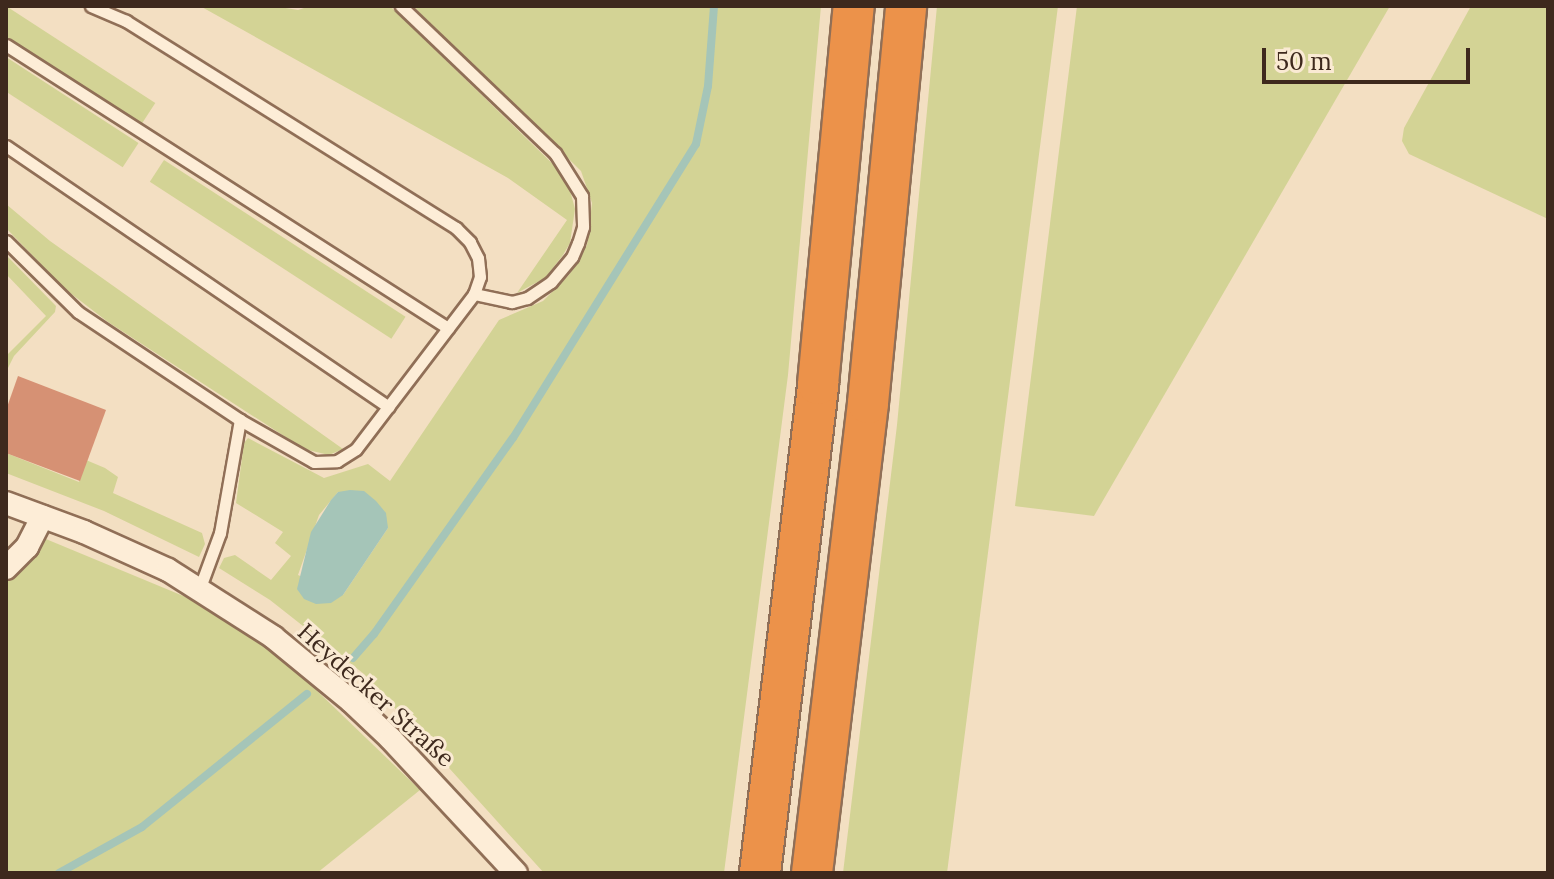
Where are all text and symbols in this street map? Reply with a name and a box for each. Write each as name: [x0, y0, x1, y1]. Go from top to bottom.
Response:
scale bar: [1266, 32, 1474, 82]
text: 50 m: [1276, 46, 1332, 77]
street label: Heydecker Straße: [292, 617, 460, 773]

